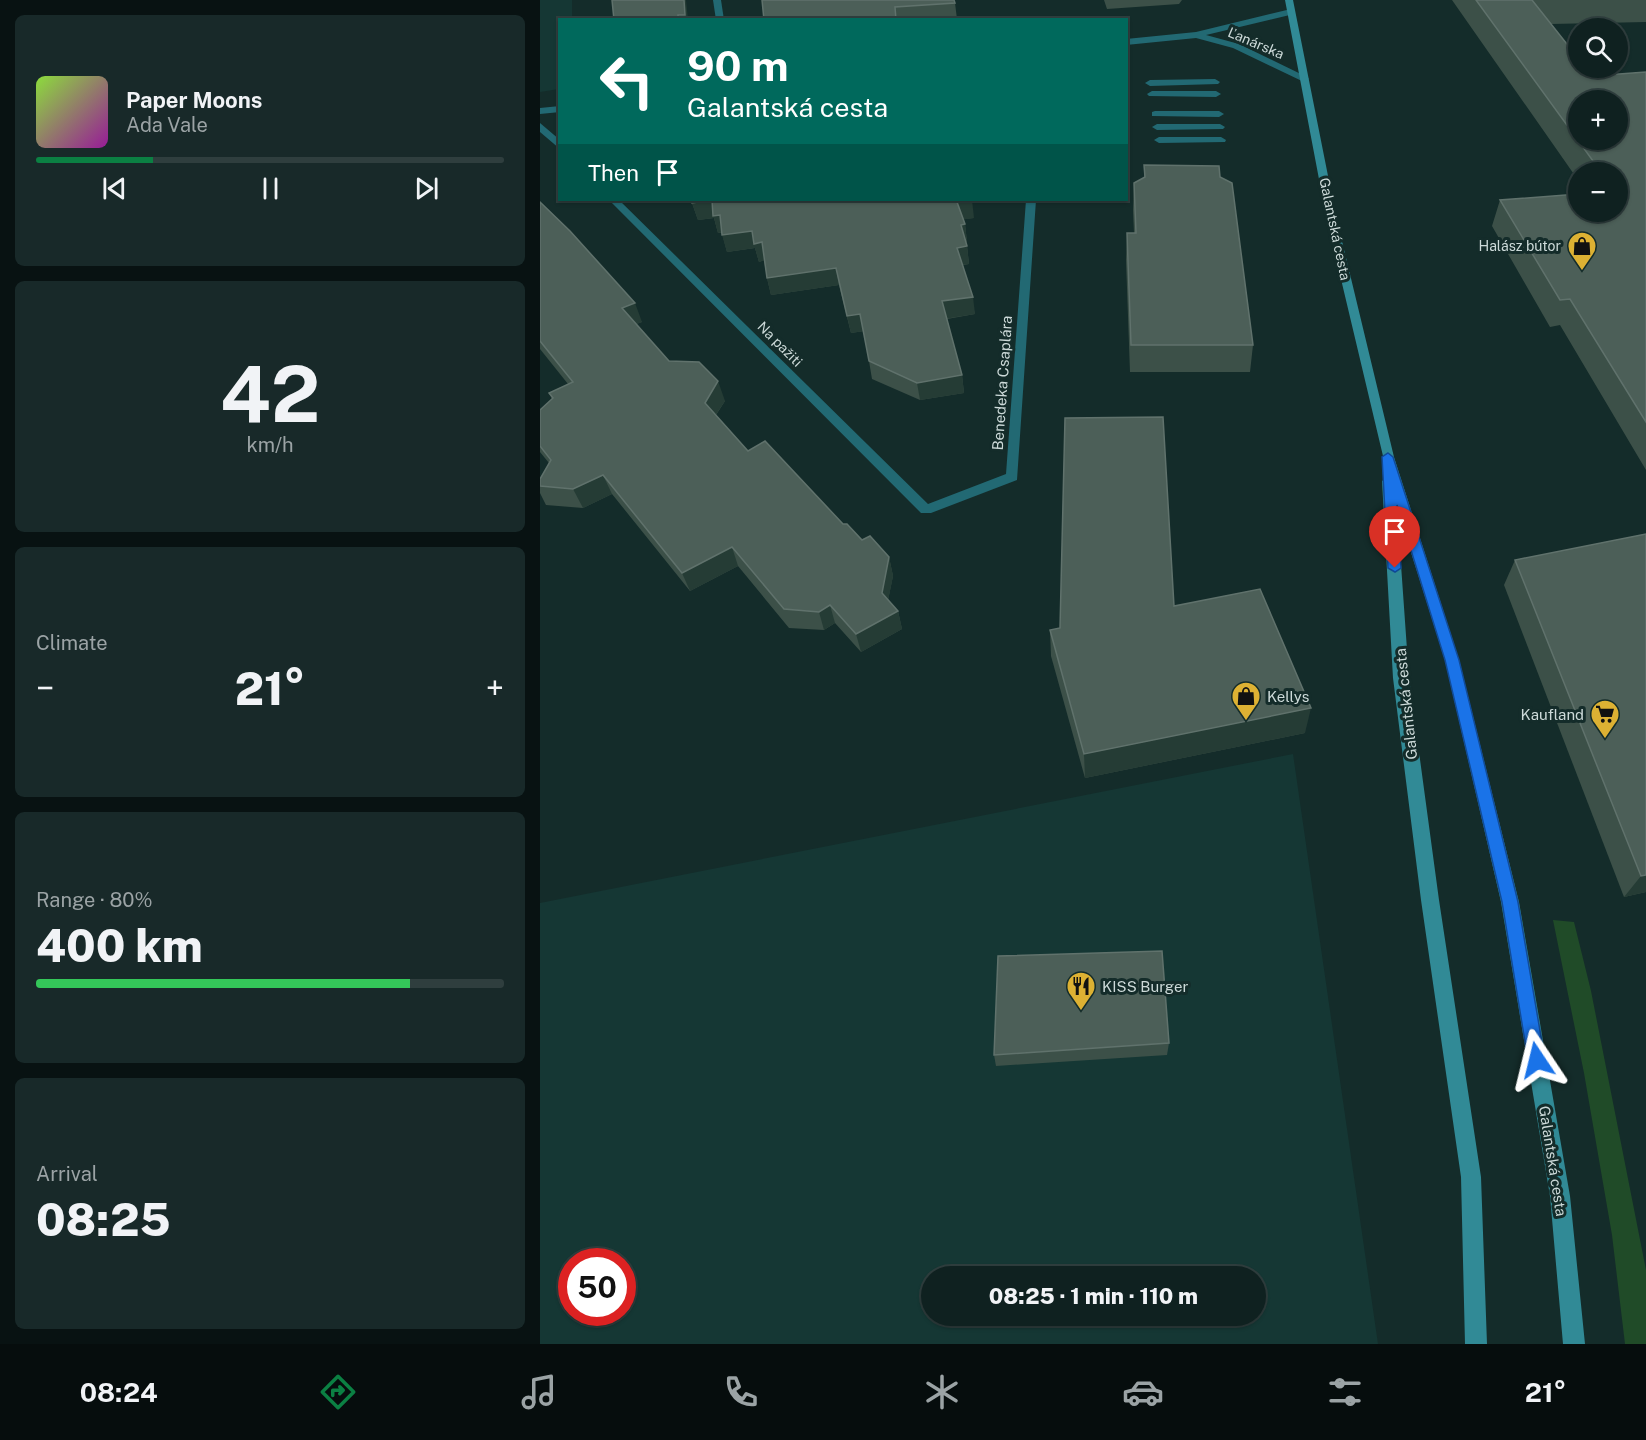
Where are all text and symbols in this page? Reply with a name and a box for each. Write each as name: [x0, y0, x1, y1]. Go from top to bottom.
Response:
map controls: [1568, 18, 1628, 222]
button: search: [1568, 18, 1628, 78]
street label: Ľanárska: [1226, 24, 1286, 62]
text: 90 m: [687, 41, 789, 90]
icon: left: [588, 42, 666, 120]
text: Paper Moons: [126, 87, 262, 113]
button: +: [1568, 90, 1628, 150]
text: Galantská cesta: [687, 91, 888, 123]
text: Ada Vale: [126, 113, 208, 137]
icon: arrive: [651, 156, 684, 189]
text: Then: [588, 160, 639, 186]
button: −: [1568, 162, 1628, 222]
icon: previous: [98, 172, 131, 205]
icon: pause: [254, 172, 287, 205]
icon: next: [410, 172, 443, 205]
street label: Galantská cesta: [1316, 176, 1354, 282]
shop icon: Halász bútor: [1566, 230, 1598, 272]
place label: Halász bútor: [1478, 238, 1561, 254]
street label: Benedeka Csaplára: [989, 315, 1015, 451]
street label: Na pažiti: [754, 318, 806, 370]
text: 42: [220, 348, 320, 440]
text: km/h: [246, 433, 294, 457]
pin: [1369, 506, 1420, 568]
icon: arrive: [1378, 515, 1411, 548]
text: Climate: [36, 631, 108, 655]
street label: Galantská cesta: [1392, 648, 1420, 760]
text: 21°: [235, 662, 305, 715]
text: −: [36, 669, 54, 707]
text: +: [486, 669, 504, 707]
shop icon: Kellys: [1230, 680, 1262, 722]
place label: Kellys: [1267, 688, 1309, 705]
supermarket icon: Kaufland: [1589, 698, 1621, 740]
place label: Kaufland: [1521, 706, 1584, 723]
text: Range · 80%: [36, 888, 153, 912]
text: 400 km: [36, 919, 203, 972]
restaurant icon: KISS Burger: [1065, 970, 1097, 1012]
place label: KISS Burger: [1102, 978, 1188, 995]
position arrow: [1505, 1028, 1569, 1092]
street label: Galantská cesta: [1536, 1104, 1570, 1218]
text: Arrival: [36, 1162, 98, 1186]
text: 08:25: [36, 1193, 171, 1246]
speed limit sign: 50: [558, 1248, 636, 1326]
text: 08:25 · 1 min · 110 m: [989, 1283, 1198, 1309]
icon: directions: [317, 1371, 359, 1413]
icon: music: [518, 1371, 560, 1413]
icon: phone: [720, 1371, 762, 1413]
icon: climate: [921, 1371, 963, 1413]
icon: car: [1122, 1371, 1164, 1413]
icon: filters: [1324, 1371, 1366, 1413]
text: 08:24: [80, 1376, 158, 1408]
text: 21°: [1525, 1376, 1566, 1408]

